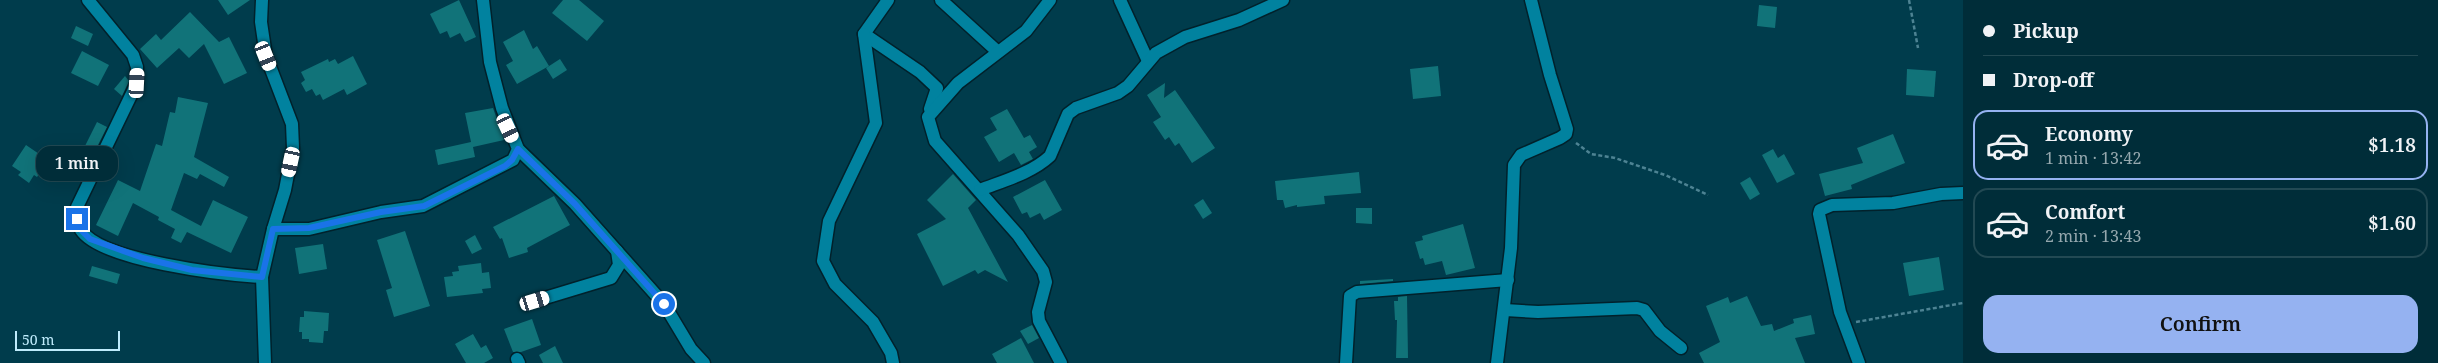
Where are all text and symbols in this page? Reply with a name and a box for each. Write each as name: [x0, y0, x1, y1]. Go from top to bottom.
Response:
text: Pickup: [2013, 18, 2079, 44]
car: [253, 39, 278, 73]
text: Drop-off: [2013, 67, 2093, 93]
car: [128, 68, 145, 98]
car: [494, 111, 521, 145]
text: Economy: [2045, 121, 2133, 147]
icon: car: [1985, 123, 2030, 168]
text: $1.18: [2368, 132, 2416, 158]
callout: 1 min: [36, 146, 118, 182]
car: [280, 146, 301, 178]
text: 1 min · 13:42: [2045, 147, 2141, 169]
text: 1 min: [55, 152, 99, 174]
text: Comfort: [2045, 199, 2125, 225]
icon: car: [1985, 201, 2030, 246]
route end: [66, 208, 88, 230]
text: $1.60: [2368, 210, 2416, 236]
text: 2 min · 13:43: [2045, 225, 2141, 247]
car: [518, 289, 551, 313]
route start: [653, 293, 675, 315]
button: Confirm: [1983, 295, 2418, 353]
scale bar: [15, 328, 120, 351]
text: 50 m: [22, 330, 55, 349]

